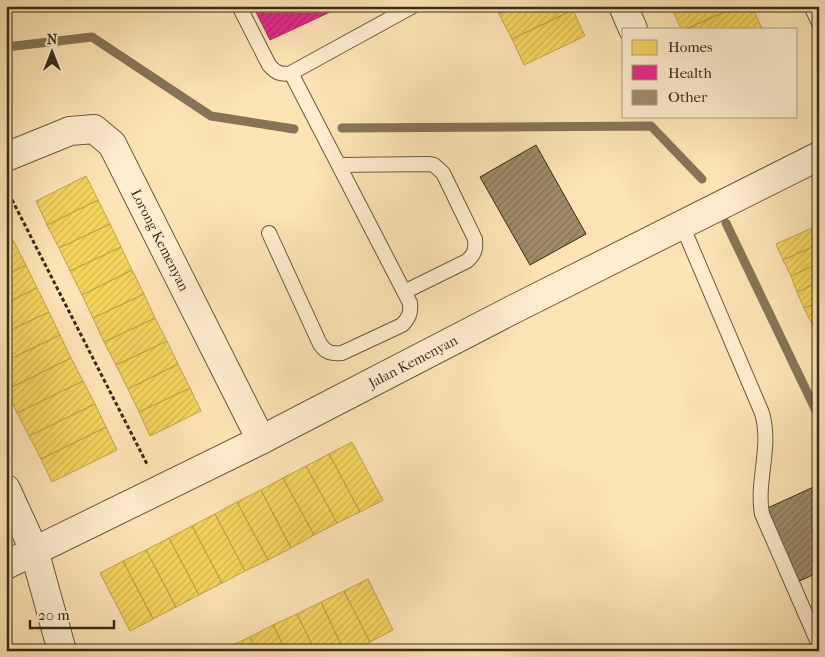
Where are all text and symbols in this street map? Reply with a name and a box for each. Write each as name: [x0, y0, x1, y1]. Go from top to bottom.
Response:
north arrow: [28, 28, 78, 78]
legend: [622, 28, 798, 118]
text: N: [47, 31, 58, 48]
text: Homes: [668, 38, 713, 56]
text: Health: [668, 64, 712, 82]
text: Other: [668, 88, 708, 106]
street label: Lorong Kemenyan: [128, 186, 193, 294]
street label: Jalan Kemenyan: [365, 331, 460, 392]
scale bar: [30, 597, 114, 629]
text: 20 m: [38, 606, 70, 624]

